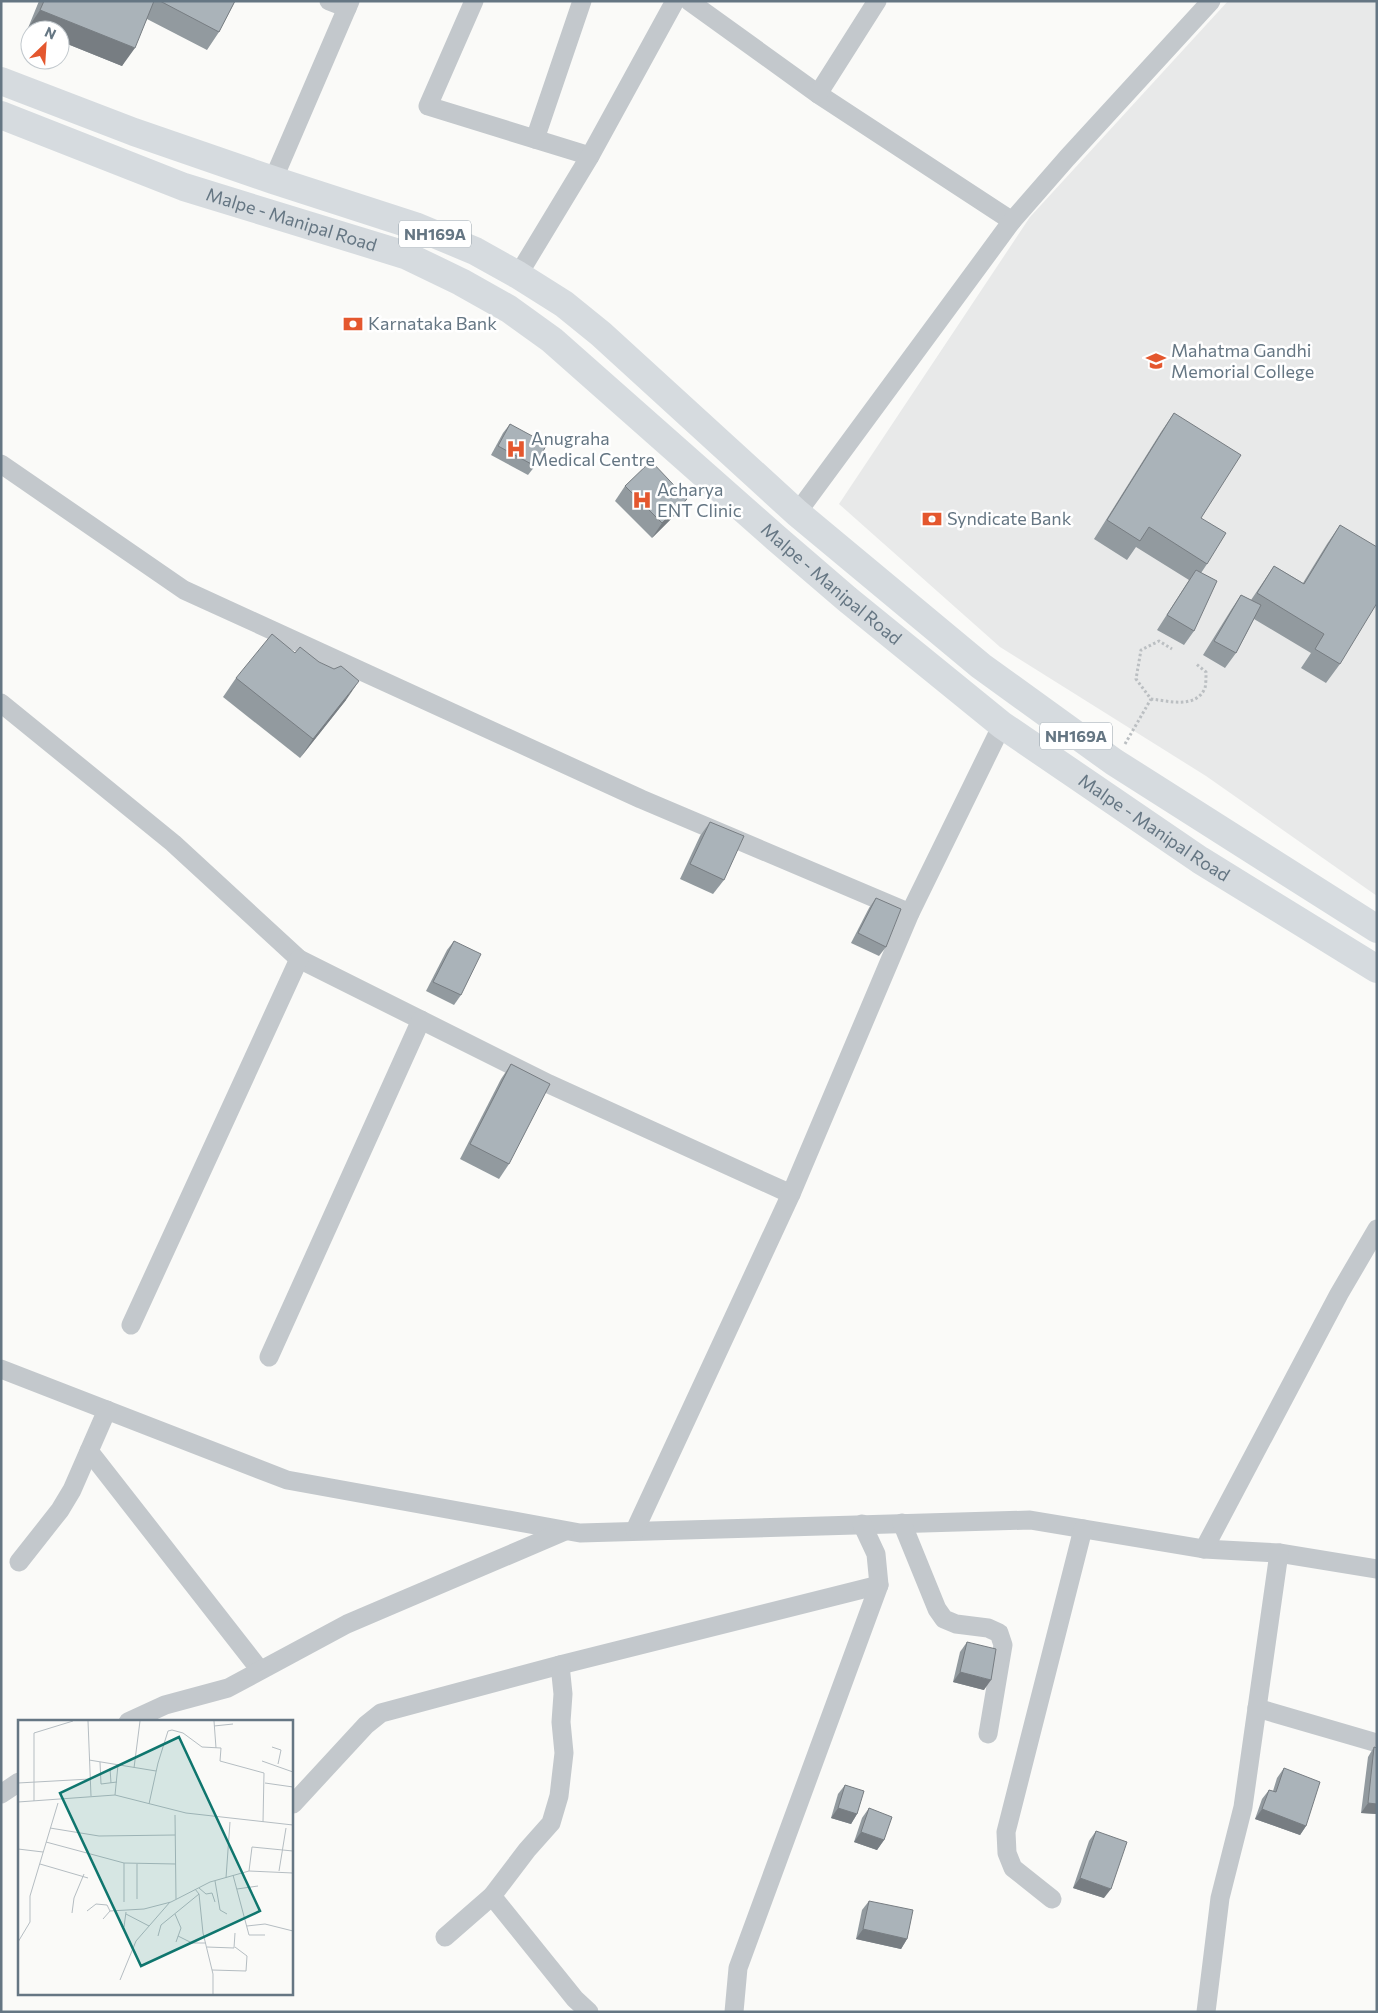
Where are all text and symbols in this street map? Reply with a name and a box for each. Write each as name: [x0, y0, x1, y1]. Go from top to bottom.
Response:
north arrow: [20, 20, 70, 70]
text: N: [42, 23, 59, 43]
street label: Malpe - Manipal Road: [204, 182, 380, 256]
road number: NH169A: [399, 220, 471, 248]
place label: Karnataka Bank: [368, 312, 497, 334]
bank icon: Karnataka Bank: [342, 313, 364, 335]
place label: Mahatma Gandhi Memorial College: [1171, 339, 1314, 382]
school or university icon: Mahatma Gandhi Memorial College: [1145, 350, 1167, 372]
place label: Anugraha Medical Centre: [531, 427, 655, 470]
hospital icon: Anugraha Medical Centre: [505, 438, 527, 460]
place label: Acharya ENT Clinic: [657, 478, 742, 521]
hospital icon: Acharya ENT Clinic: [631, 489, 653, 511]
place label: Syndicate Bank: [947, 507, 1072, 529]
bank icon: Syndicate Bank: [921, 508, 943, 530]
street label: Malpe - Manipal Road: [757, 518, 907, 649]
road number: NH169A: [1040, 722, 1112, 749]
street label: Malpe - Manipal Road: [1075, 769, 1234, 886]
inset map: [18, 1720, 292, 1996]

